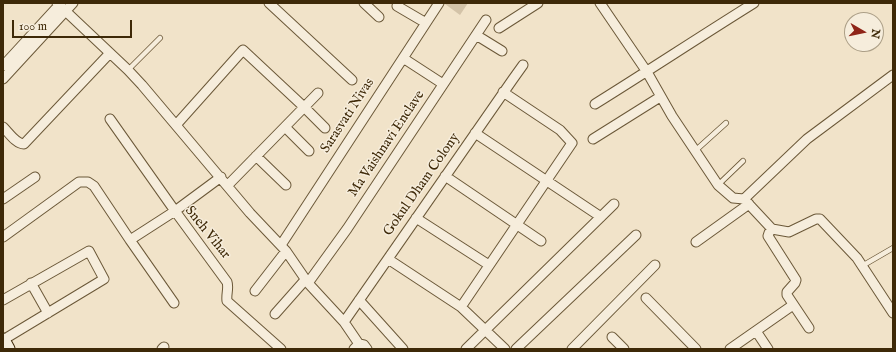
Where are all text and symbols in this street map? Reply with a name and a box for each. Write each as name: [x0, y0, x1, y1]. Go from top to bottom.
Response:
scale bar: [14, 12, 134, 38]
north arrow: [844, 12, 884, 52]
text: 100 m: [19, 19, 47, 34]
text: N: [867, 28, 883, 40]
street label: Sarasvati Nivas: [318, 75, 378, 157]
street label: Ma Vaishnavi Enclave: [345, 88, 429, 200]
street label: Gokul Dham Colony: [380, 130, 464, 240]
street label: Sneh Vihar: [181, 203, 233, 263]

